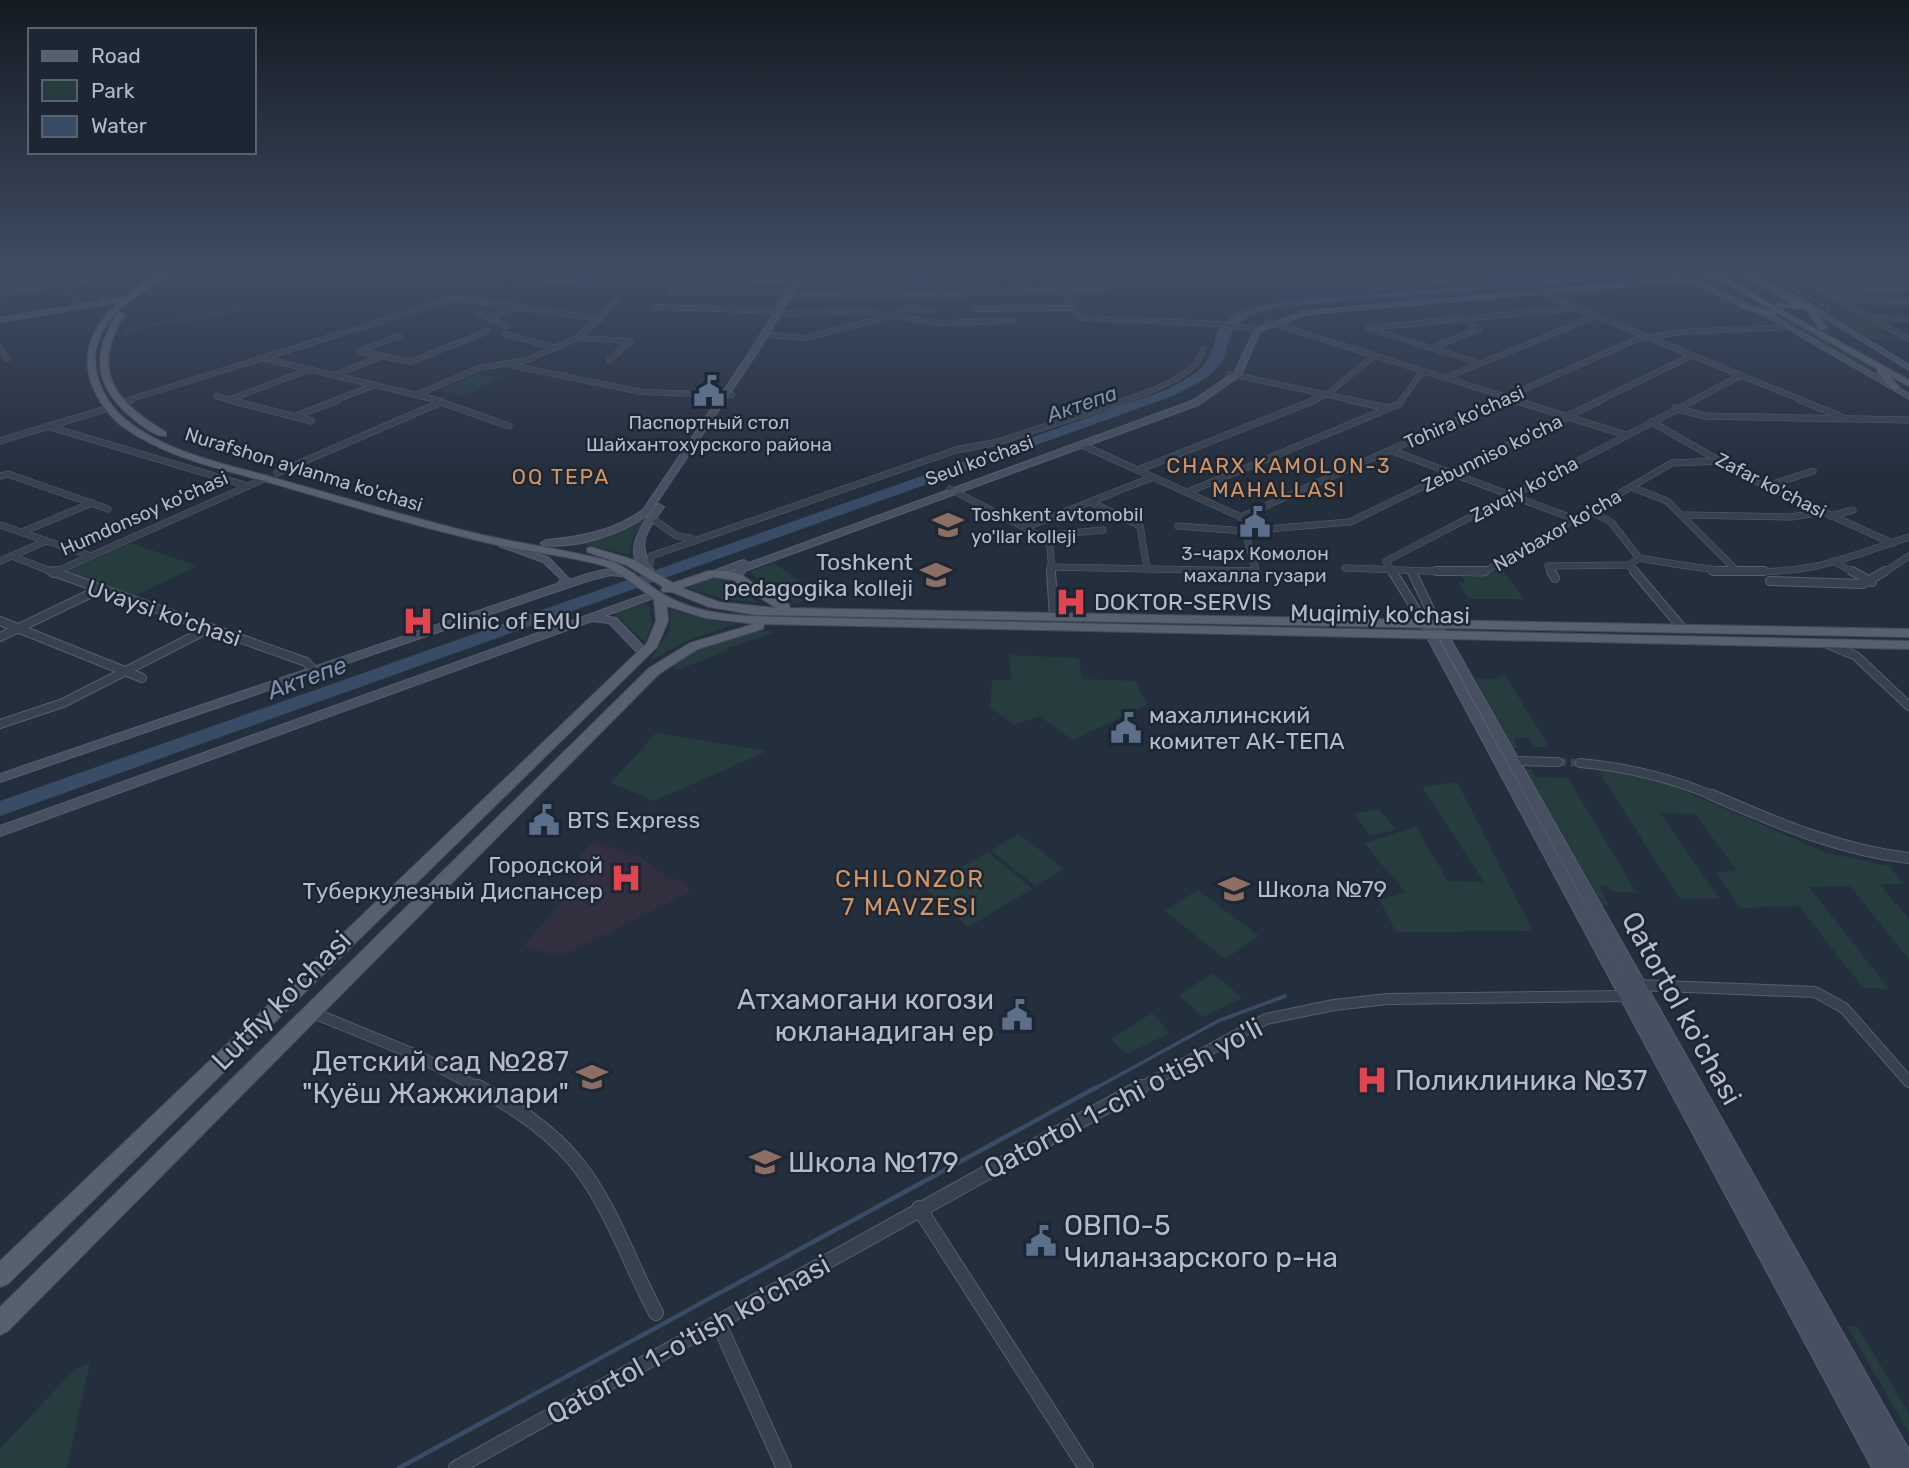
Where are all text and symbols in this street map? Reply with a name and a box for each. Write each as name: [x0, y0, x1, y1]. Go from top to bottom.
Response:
legend: [28, 28, 256, 154]
text: Road: [91, 43, 141, 68]
text: Park: [91, 78, 135, 103]
text: Water: [91, 113, 147, 138]
public building icon: Паспортный стол Шайхантохурского района: [692, 374, 726, 408]
water label: Актепа: [1043, 380, 1120, 427]
street label: Tohira ko'chasi: [1401, 381, 1528, 454]
street label: Zebunniso ko'cha: [1418, 410, 1566, 497]
place label: Паспортный стол Шайхантохурского района: [586, 411, 832, 456]
street label: Nurafshon aylanma ko'chasi: [182, 422, 425, 517]
street label: Seul ko'chasi: [922, 430, 1036, 491]
street label: Zafar ko'chasi: [1712, 448, 1830, 523]
street label: Zavqiy ko'cha: [1467, 452, 1582, 527]
district label: CHARX KAMOLON-3 MAHALLASI: [1166, 453, 1392, 502]
district label: OQ TEPA: [512, 464, 610, 489]
street label: Humdonsoy ko'chasi: [57, 466, 231, 561]
street label: Navbaxor ko'cha: [1489, 484, 1625, 576]
place label: Toshkent avtomobil yo'llar kolleji: [971, 503, 1143, 548]
public building icon: 3-чарх Комолон махалла гузари: [1238, 505, 1272, 539]
school or university icon: Toshkent avtomobil yo'llar kolleji: [931, 508, 965, 542]
place label: 3-чарх Комолон махалла гузари: [1181, 542, 1329, 587]
place label: Toshkent pedagogika kolleji: [724, 548, 913, 602]
school or university icon: Toshkent pedagogika kolleji: [919, 558, 953, 592]
street label: Uvaysi ko'chasi: [83, 574, 245, 652]
hospital icon: DOKTOR-SERVIS: [1054, 585, 1088, 619]
place label: DOKTOR-SERVIS: [1094, 588, 1272, 616]
street label: Muqimiy ko'chasi: [1290, 598, 1470, 630]
hospital icon: Clinic of EMU: [401, 604, 435, 638]
place label: Clinic of EMU: [441, 607, 581, 635]
water label: Актепе: [262, 651, 350, 706]
place label: махаллинский комитет АК-ТЕПА: [1149, 701, 1345, 755]
public building icon: махаллинский комитет АК-ТЕПА: [1109, 711, 1143, 745]
public building icon: BTS Express: [527, 803, 561, 837]
place label: BTS Express: [567, 806, 700, 834]
place label: Городской Туберкулезный Диспансер: [302, 851, 603, 905]
hospital icon: Городской Туберкулезный Диспансер: [609, 861, 643, 895]
district label: CHILONZOR 7 MAVZESI: [835, 865, 985, 921]
school or university icon: Школа №79: [1217, 872, 1251, 906]
place label: Школа №79: [1257, 875, 1387, 903]
street label: Qatortol ko'chasi: [1615, 906, 1748, 1111]
street label: Lutfiy ko'chasi: [205, 924, 358, 1077]
place label: Атхамогани когози юкланадиган ер: [737, 983, 994, 1048]
public building icon: Атхамогани когози юкланадиган ер: [1000, 998, 1034, 1032]
street label: Qatortol 1-chi o'tish yo'li: [978, 1011, 1268, 1186]
place label: Детский сад №287 "Куёш Жажжилари": [302, 1045, 569, 1110]
school or university icon: Детский сад №287 "Куёш Жажжилари": [575, 1060, 609, 1094]
hospital icon: Поликлиника №37: [1355, 1063, 1389, 1097]
place label: Поликлиника №37: [1395, 1064, 1647, 1097]
school or university icon: Школа №179: [748, 1145, 782, 1179]
place label: Школа №179: [788, 1146, 959, 1179]
place label: ОВПО-5 Чиланзарского р-на: [1064, 1209, 1338, 1274]
public building icon: ОВПО-5 Чиланзарского р-на: [1024, 1224, 1058, 1258]
street label: Qatortol 1-o'tish ko'chasi: [541, 1248, 836, 1431]

